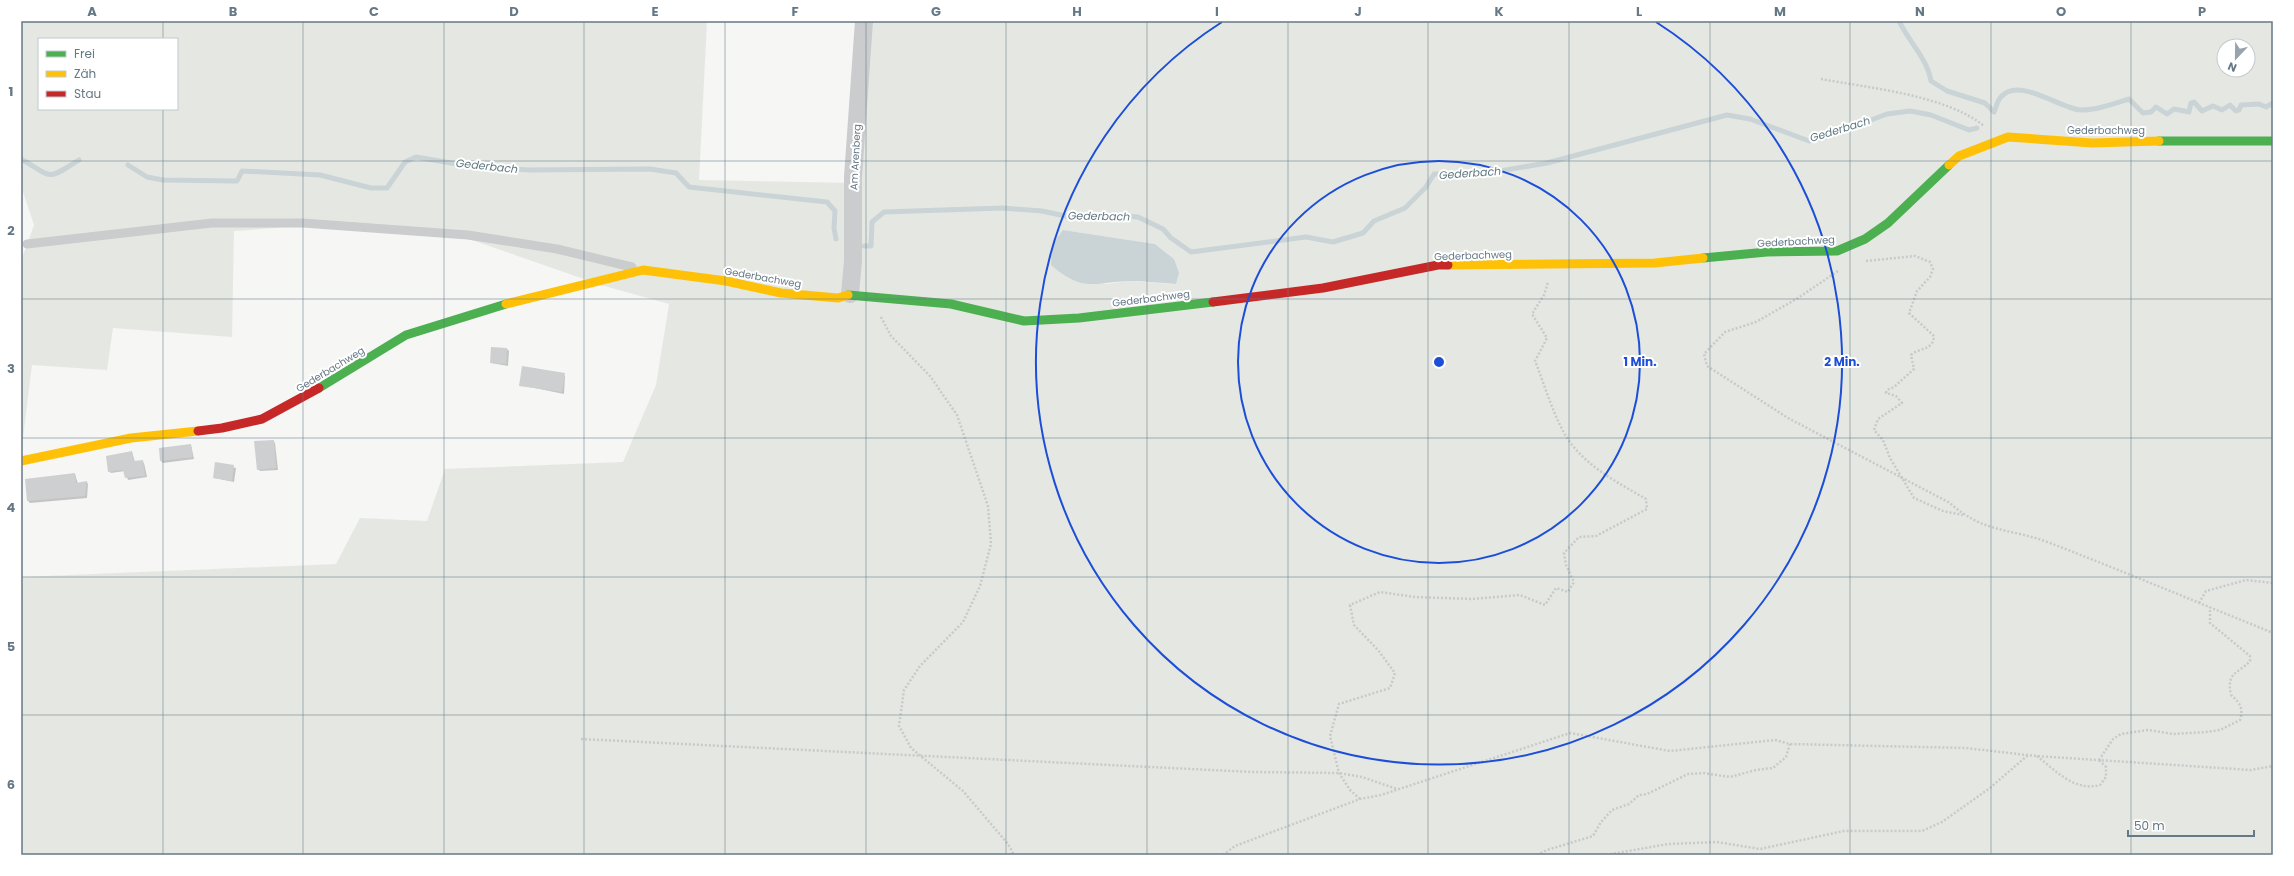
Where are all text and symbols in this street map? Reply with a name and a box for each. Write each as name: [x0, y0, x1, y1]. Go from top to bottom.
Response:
text: A: [87, 2, 97, 21]
text: B: [229, 2, 238, 21]
text: C: [369, 2, 379, 21]
text: D: [509, 2, 519, 21]
text: E: [651, 2, 659, 21]
text: F: [791, 2, 799, 21]
text: G: [931, 2, 941, 21]
text: H: [1072, 2, 1082, 21]
text: I: [1215, 2, 1219, 21]
text: J: [1354, 2, 1362, 21]
text: K: [1494, 2, 1504, 21]
text: L: [1636, 2, 1642, 21]
text: M: [1774, 2, 1786, 21]
text: N: [1915, 2, 1925, 21]
text: O: [2056, 2, 2066, 21]
text: P: [2198, 2, 2206, 21]
legend: [38, 38, 178, 110]
north arrow: [2216, 38, 2256, 78]
text: Frei: [74, 45, 95, 62]
text: N: [2225, 58, 2239, 76]
text: Zäh: [74, 65, 96, 82]
text: 1: [9, 82, 13, 101]
text: Stau: [74, 85, 101, 102]
water label: Gederbach: [1808, 112, 1872, 146]
street label: Gederbachweg: [2067, 123, 2145, 138]
street label: Am Arenberg: [846, 124, 865, 190]
water label: Gederbach: [455, 155, 519, 177]
water label: Gederbach: [1438, 163, 1502, 183]
water label: Gederbach: [1068, 207, 1130, 225]
text: 2: [7, 221, 15, 240]
street label: Gederbachweg: [1757, 232, 1835, 251]
street label: Gederbachweg: [1434, 247, 1512, 264]
street label: Gederbachweg: [723, 263, 803, 292]
street label: Gederbachweg: [1112, 286, 1191, 311]
street label: Gederbachweg: [293, 343, 367, 396]
text: 1 Min.: [1623, 353, 1657, 370]
text: 2 Min.: [1824, 353, 1860, 370]
centre of rings: [1432, 355, 1446, 369]
text: 3: [7, 359, 15, 378]
text: 4: [7, 498, 16, 517]
text: 5: [7, 637, 15, 656]
text: 6: [7, 775, 15, 794]
scale bar: [2128, 812, 2254, 838]
text: 50 m: [2134, 817, 2165, 834]

